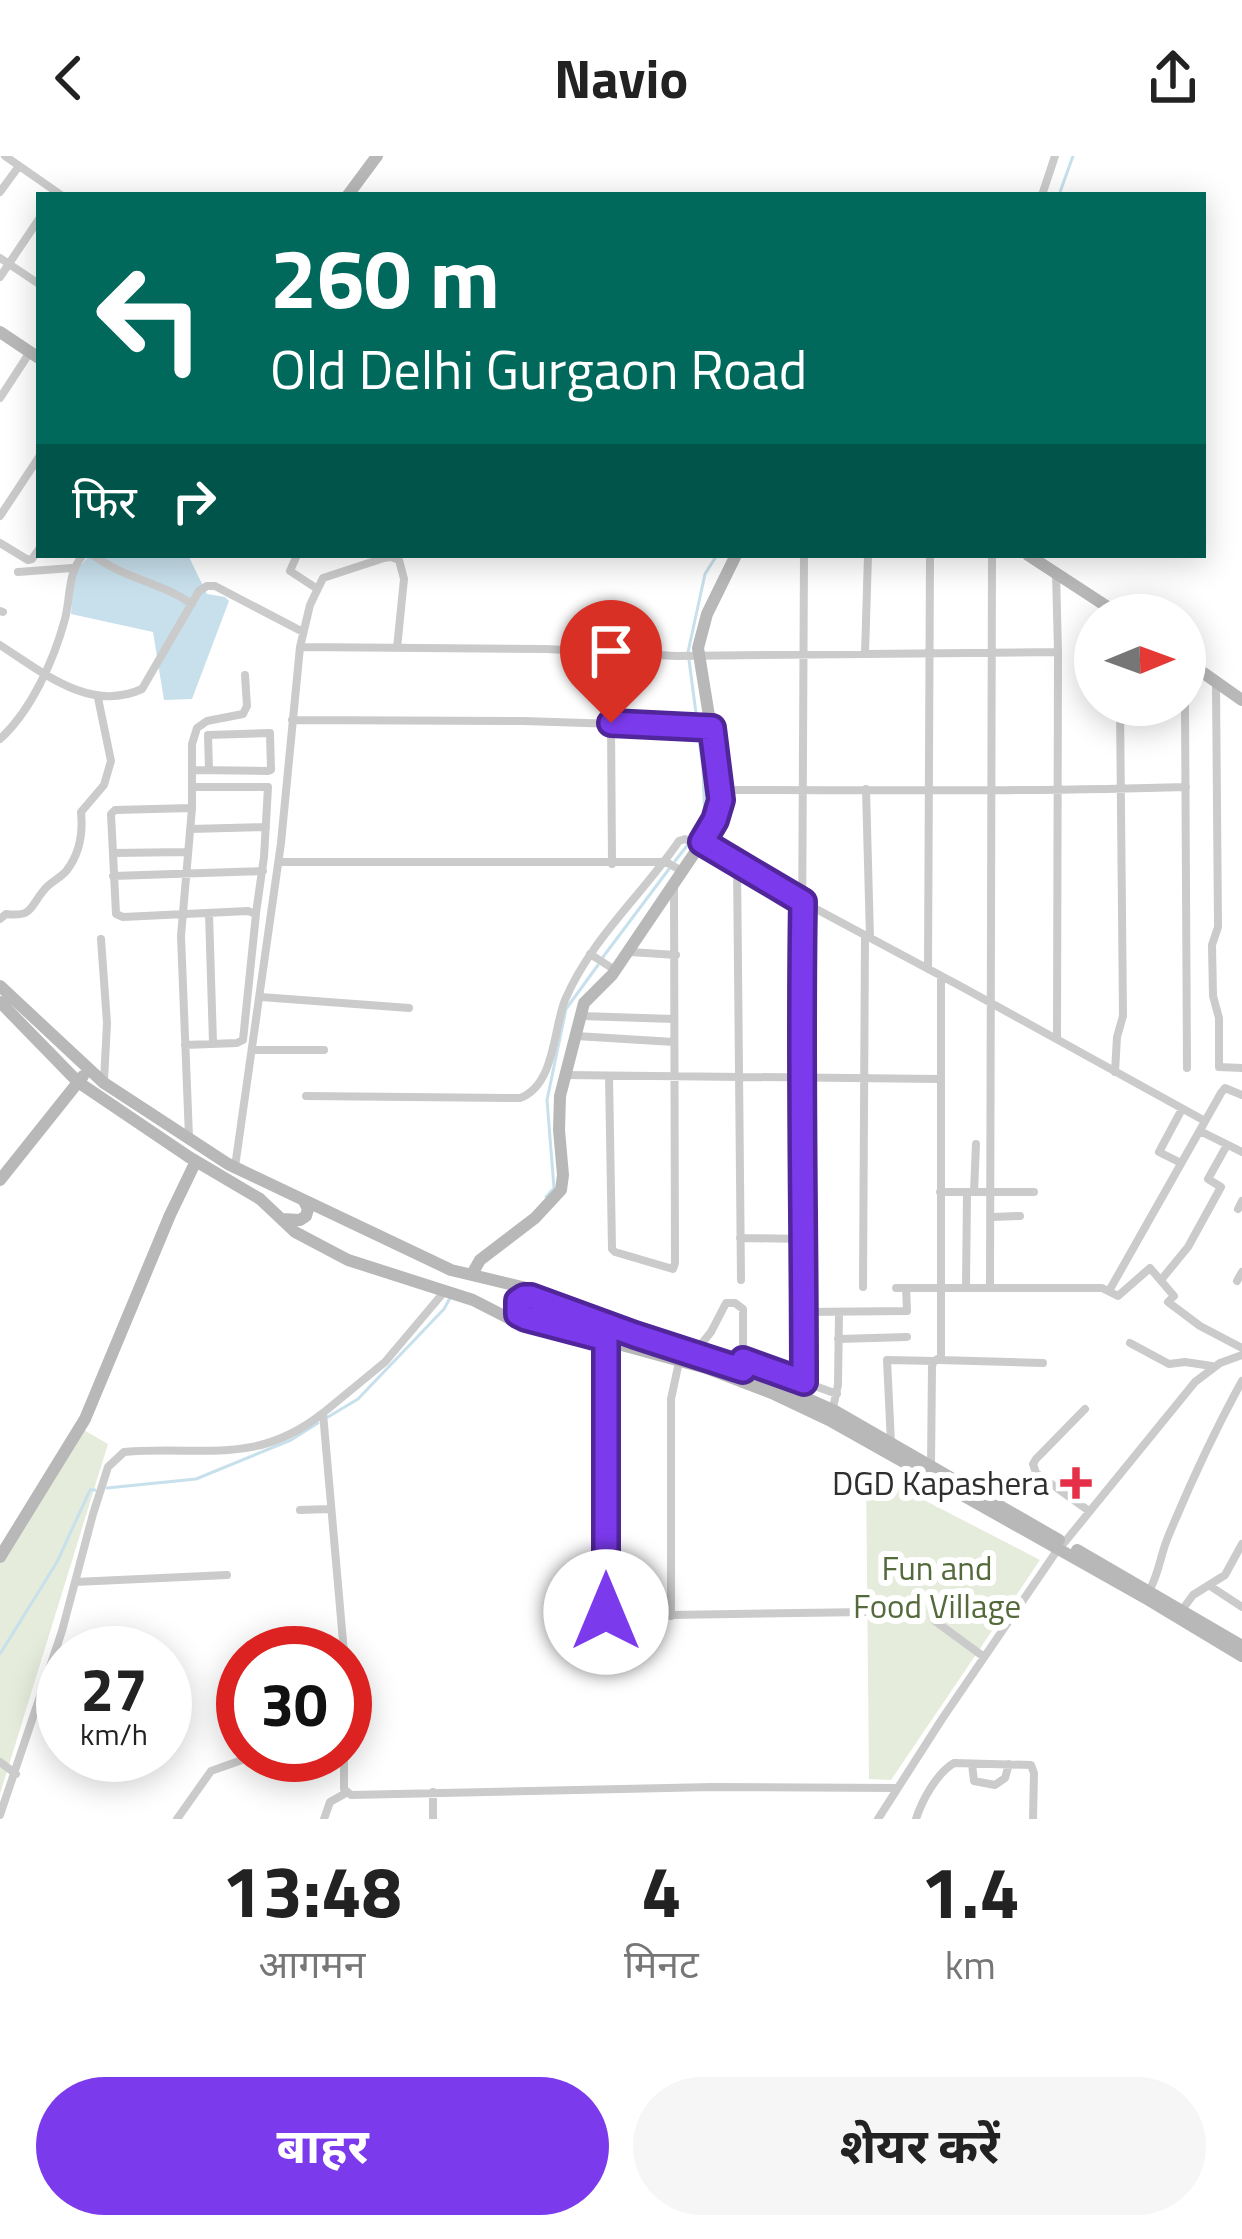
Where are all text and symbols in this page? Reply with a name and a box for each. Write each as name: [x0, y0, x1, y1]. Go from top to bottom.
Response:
text: Navio: [554, 37, 688, 119]
icon: back: [36, 45, 102, 111]
icon: share: [1140, 45, 1206, 111]
text: 260 m: [270, 213, 500, 341]
icon: left: [72, 240, 228, 396]
text: Old Delhi Gurgaon Road: [270, 328, 807, 410]
text: फिर: [72, 467, 137, 535]
icon: right: [161, 468, 227, 534]
north arrow: [1074, 594, 1206, 726]
map controls: [1074, 594, 1206, 726]
pin: [560, 600, 662, 723]
icon: arrive: [578, 618, 644, 684]
place label: DGD Kapashera: [832, 1458, 1049, 1508]
marker: DGD Kapashera: [1060, 1467, 1092, 1499]
park label: Fun and Food Village: [853, 1543, 1021, 1631]
position arrow: [543, 1549, 669, 1675]
speed limit sign: 30: [216, 1626, 372, 1782]
text: 27: [80, 1643, 148, 1734]
text: km/h: [80, 1711, 148, 1757]
text: 13:48: [222, 1835, 402, 1945]
text: 4: [641, 1835, 681, 1945]
text: 1.4: [921, 1836, 1020, 1946]
text: आगमन: [259, 1934, 365, 1993]
text: मिनट: [624, 1934, 699, 1993]
text: km: [945, 1935, 996, 1994]
button: बाहर: [36, 2077, 609, 2215]
button: शेयर करें: [633, 2077, 1206, 2215]

